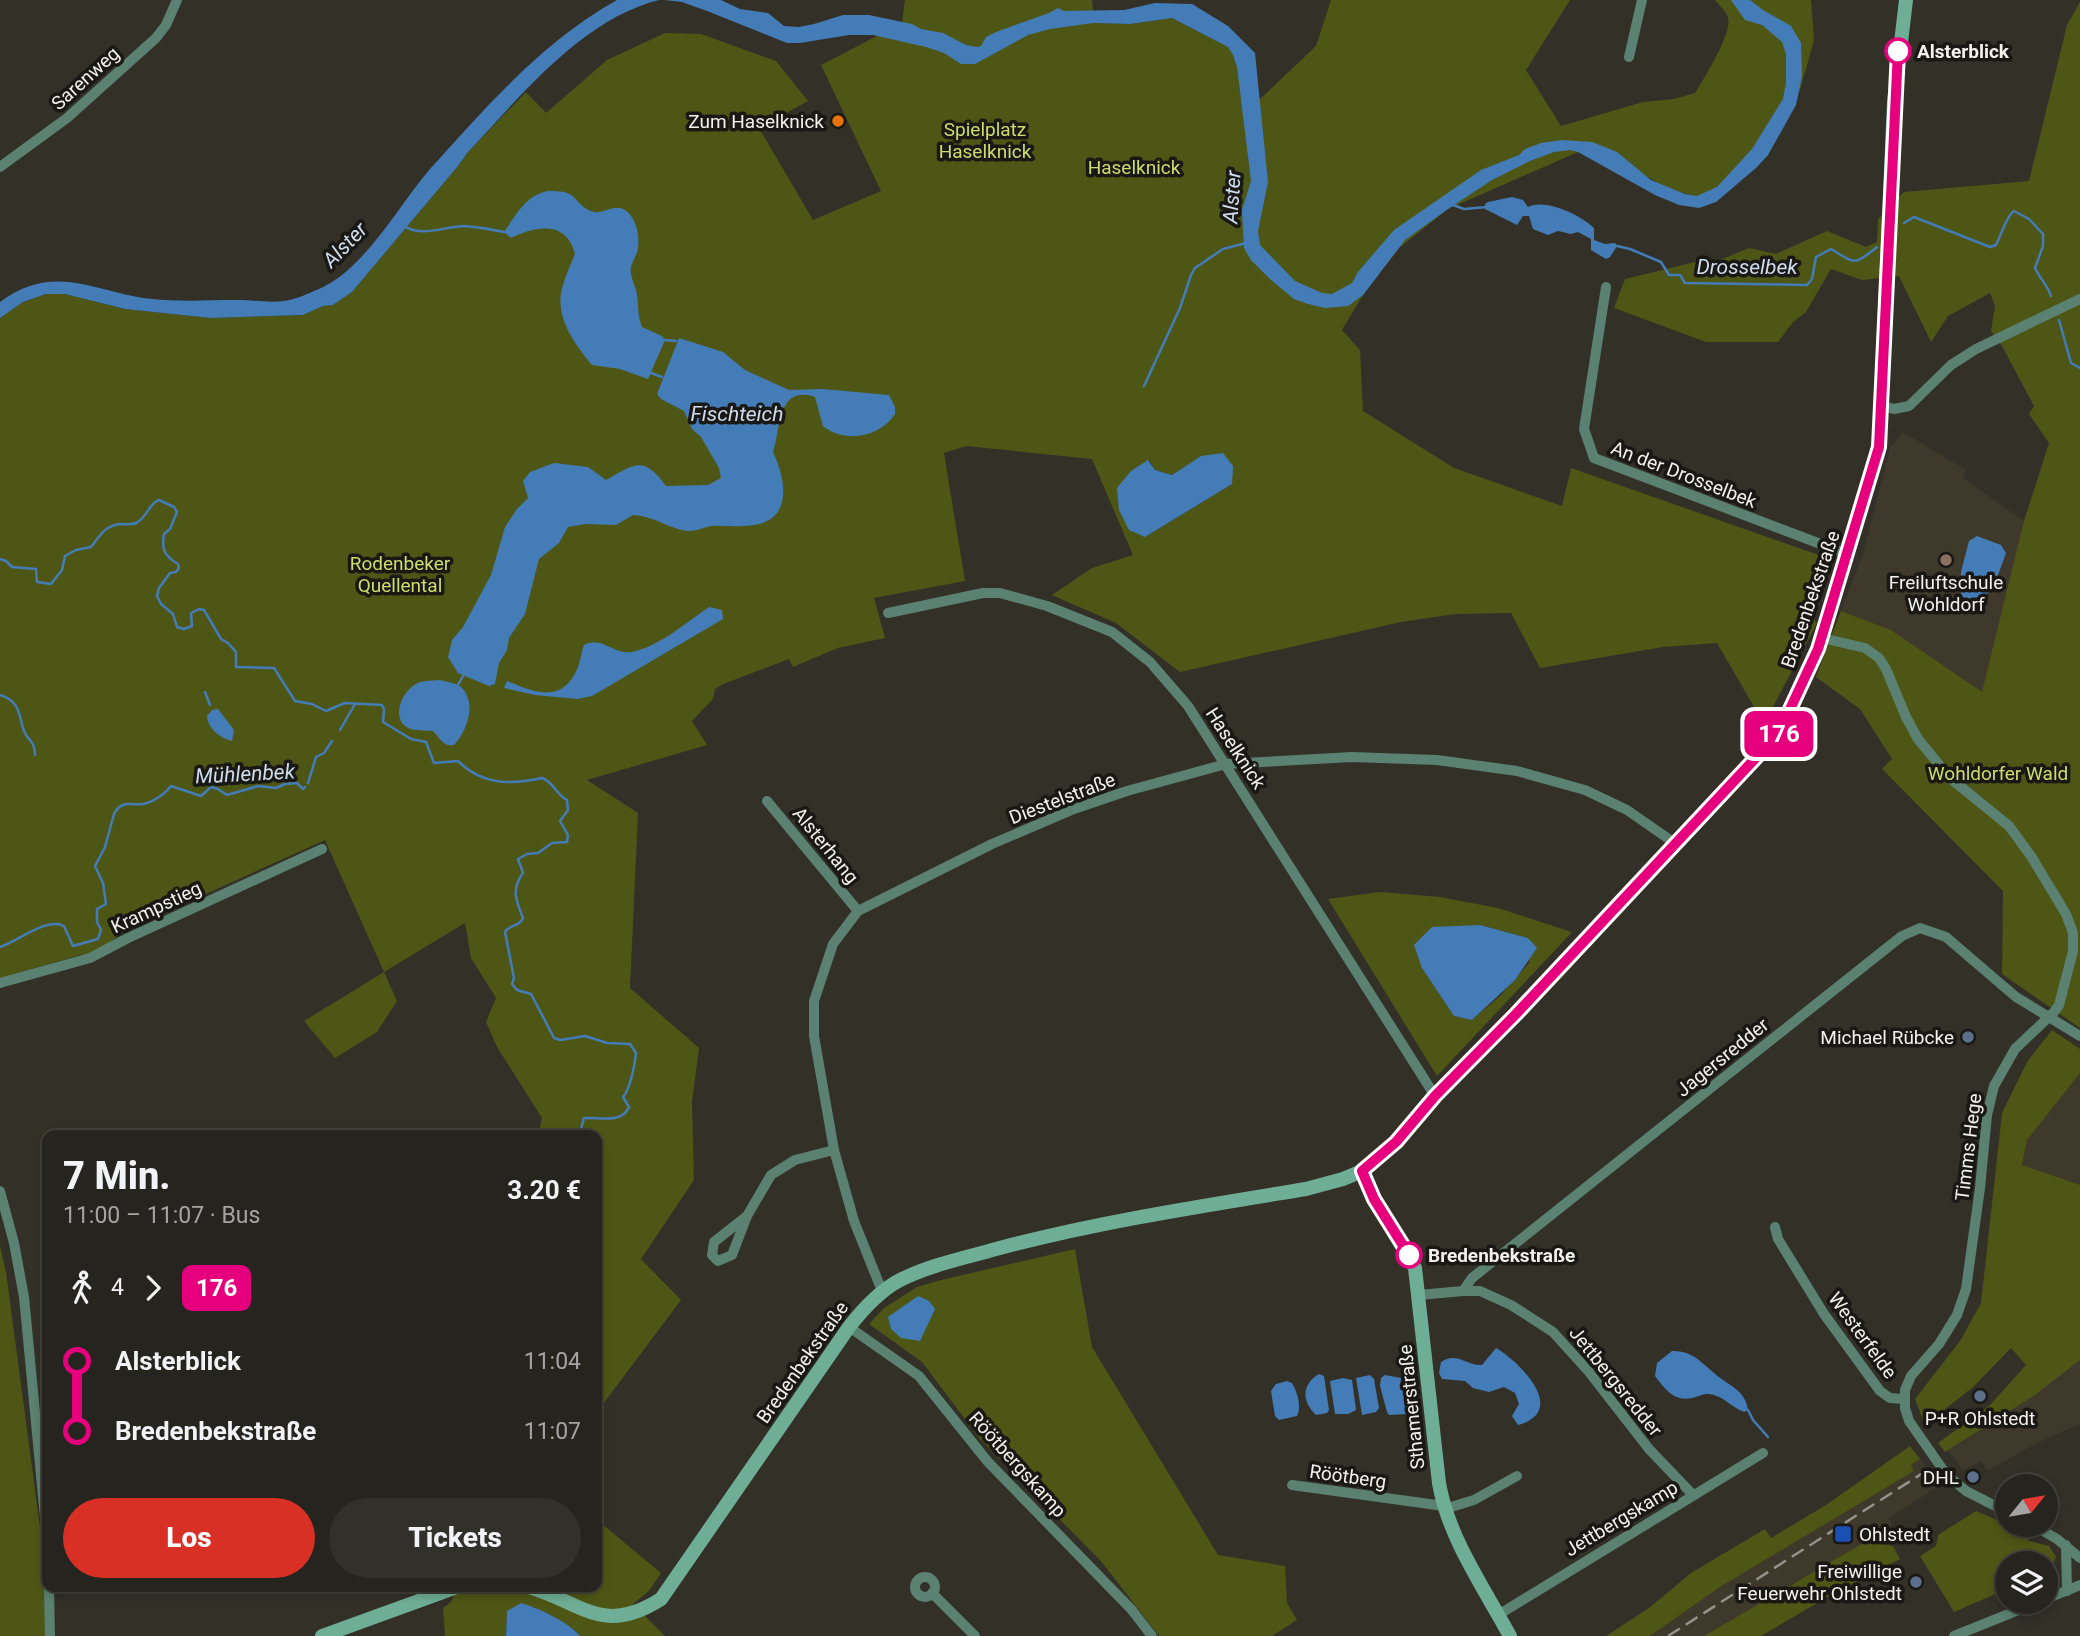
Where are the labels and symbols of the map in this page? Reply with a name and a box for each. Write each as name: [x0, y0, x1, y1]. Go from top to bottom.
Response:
marker: Alsterblick: [1885, 38, 1911, 64]
place label: Alsterblick: [1917, 40, 2010, 63]
street label: Sarenweg: [47, 42, 124, 115]
place label: Zum Haselknick: [688, 110, 824, 133]
marker: Zum Haselknick: [830, 113, 846, 129]
park label: Spielplatz Haselknick: [939, 118, 1032, 163]
park label: Haselknick: [1088, 156, 1181, 179]
water label: Alster: [1218, 169, 1246, 225]
water label: Alster: [317, 217, 373, 273]
water label: Drosselbek: [1696, 255, 1798, 279]
water label: Fischteich: [691, 402, 783, 426]
street label: An der Drosselbek: [1608, 436, 1760, 513]
street label: Bredenbekstraße: [1776, 528, 1845, 671]
park label: Rodenbeker Quellental: [350, 552, 451, 597]
marker: Freiluftschule Wohldorf: [1938, 552, 1954, 568]
place label: Freiluftschule Wohldorf: [1889, 571, 2003, 616]
street label: Haselknick: [1201, 703, 1271, 794]
line badge: 176: [1739, 711, 1819, 757]
water label: Mühlenbek: [195, 759, 296, 789]
park label: Wohldorfer Wald: [1928, 762, 2068, 785]
street label: Diestelstraße: [1006, 768, 1118, 829]
street label: Alsterhang: [788, 803, 863, 888]
street label: Krampstieg: [107, 877, 205, 938]
street label: Jagersredder: [1672, 1013, 1774, 1102]
place label: Michael Rübcke: [1820, 1026, 1954, 1049]
marker: Michael Rübcke: [1960, 1029, 1976, 1045]
street label: Timms Hege: [1950, 1092, 1987, 1202]
marker: Bredenbekstraße: [1396, 1242, 1422, 1268]
place label: Bredenbekstraße: [1428, 1244, 1575, 1267]
street label: Westerfelde: [1824, 1288, 1902, 1383]
street label: Bredenbekstraße: [752, 1297, 853, 1428]
street label: Jettbergsredder: [1564, 1322, 1667, 1441]
street label: Sthamerstraße: [1394, 1343, 1429, 1470]
marker: P+R Ohlstedt: [1972, 1388, 1988, 1404]
street label: Röötbergskamp: [964, 1407, 1071, 1522]
place label: P+R Ohlstedt: [1925, 1407, 2035, 1430]
street label: Röötberg: [1308, 1460, 1388, 1493]
place label: DHL: [1923, 1466, 1959, 1489]
marker: DHL: [1965, 1469, 1981, 1485]
north arrow: [1995, 1474, 2058, 1536]
street label: Jettbergskamp: [1561, 1476, 1682, 1561]
place label: Ohlstedt: [1859, 1523, 1930, 1546]
marker: Ohlstedt: [1833, 1524, 1853, 1544]
place label: Freiwillige Feuerwehr Ohlstedt: [1737, 1560, 1902, 1605]
marker: Freiwillige Feuerwehr Ohlstedt: [1908, 1574, 1924, 1590]

